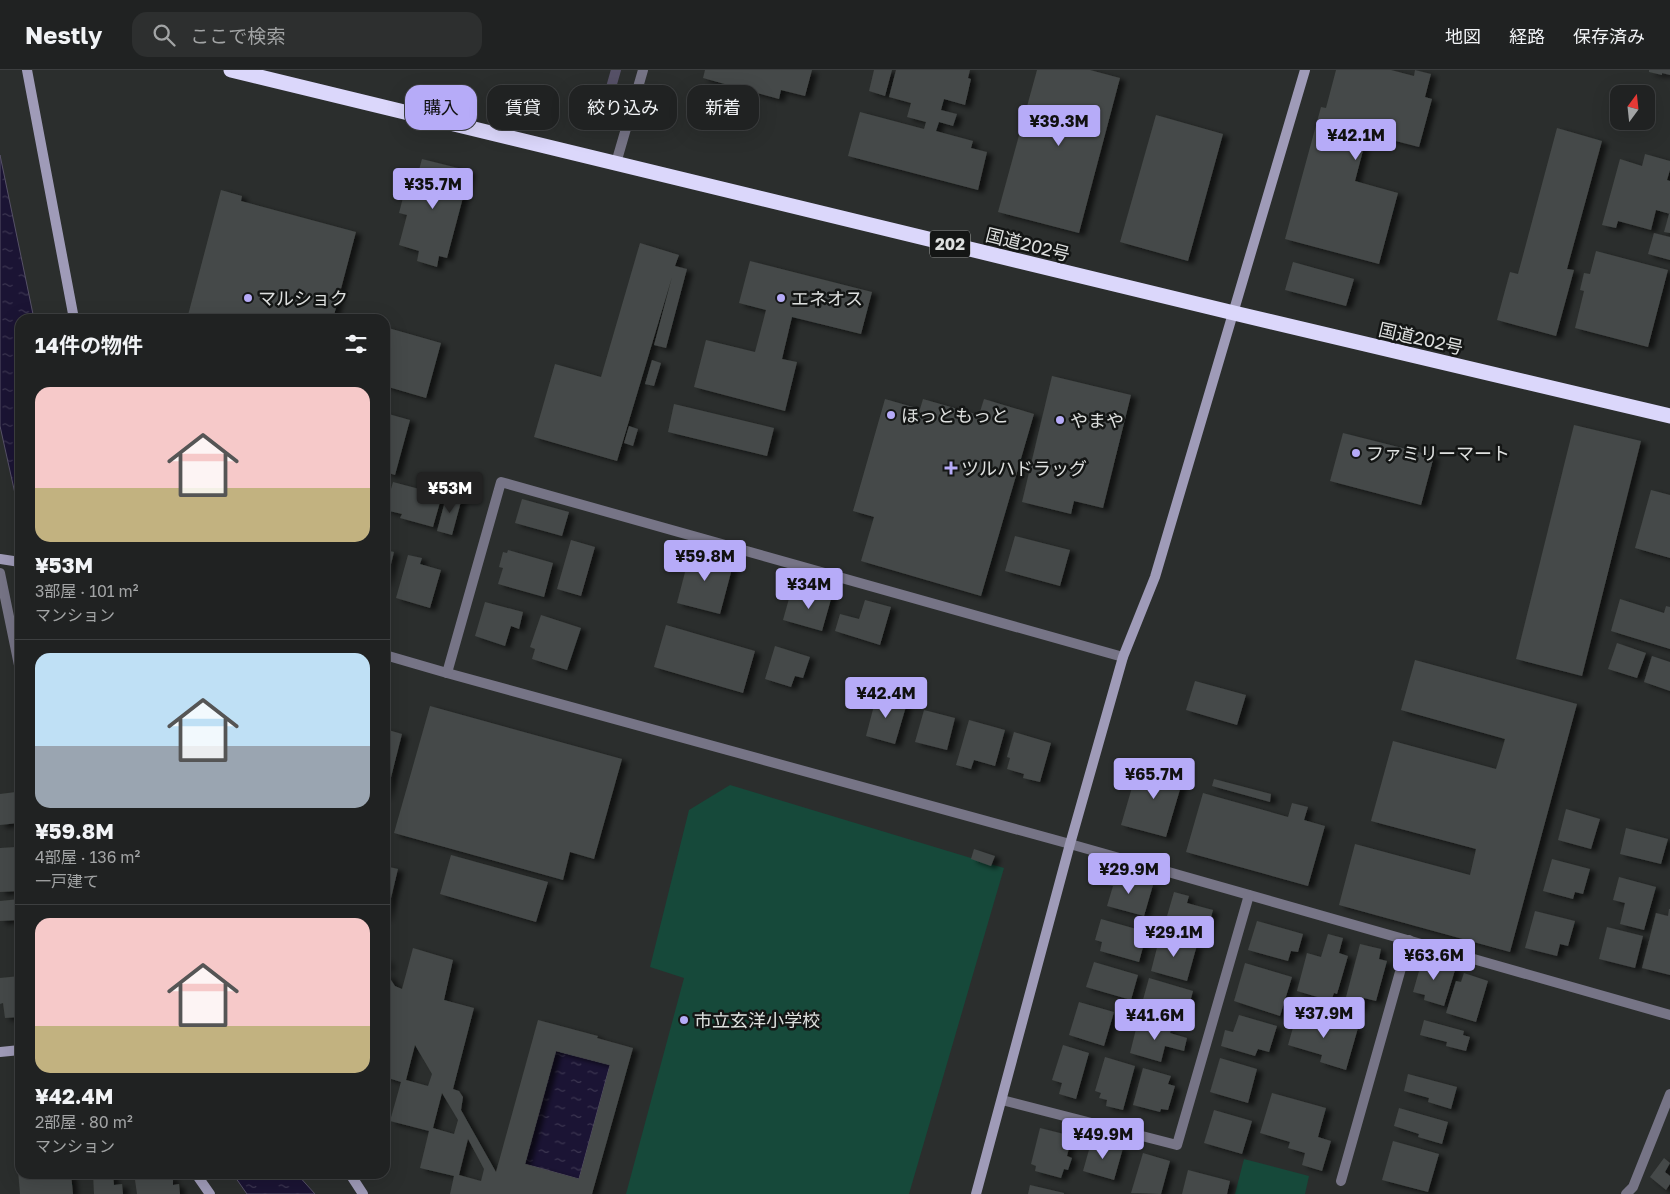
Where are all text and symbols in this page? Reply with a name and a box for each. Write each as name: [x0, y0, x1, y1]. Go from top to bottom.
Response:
search box: [132, 12, 482, 57]
text: Nestly: [25, 20, 102, 49]
icon: search: [150, 21, 178, 49]
text: ここで検索: [190, 24, 285, 47]
text: 地図: [1445, 25, 1481, 47]
text: 経路: [1509, 25, 1545, 47]
text: 保存済み: [1573, 25, 1645, 47]
chip: 購入: [405, 85, 477, 130]
chip: 賃貸: [487, 85, 559, 130]
chip: 絞り込み: [569, 85, 677, 130]
chip: 新着: [687, 85, 759, 130]
north arrow: [1610, 85, 1655, 130]
map controls: [1610, 85, 1655, 130]
pin: ¥39.3M: [1018, 104, 1100, 147]
text: ¥39.3M: [1029, 111, 1089, 131]
pin: ¥42.1M: [1315, 118, 1397, 161]
text: ¥42.1M: [1327, 125, 1385, 145]
pin: ¥35.7M: [392, 168, 474, 210]
text: ¥35.7M: [404, 174, 462, 194]
street label: 国道202号: [984, 223, 1072, 265]
road number: 202: [930, 230, 970, 258]
place label: マルショク: [258, 287, 348, 309]
place label: エネオス: [791, 287, 863, 309]
marker: マルショク: [242, 292, 254, 304]
marker: エネオス: [775, 292, 787, 304]
street label: 国道202号: [1377, 318, 1465, 358]
icon: filters: [342, 330, 370, 358]
text: 14件の物件: [35, 332, 143, 358]
place label: ほっともっと: [901, 404, 1009, 426]
marker: ほっともっと: [885, 409, 897, 421]
place label: やまや: [1070, 409, 1124, 431]
marker: やまや: [1054, 414, 1066, 426]
icon: home: [158, 420, 248, 510]
place label: ファミリーマート: [1366, 442, 1510, 464]
marker: ファミリーマート: [1350, 447, 1362, 459]
place label: ツルハドラッグ: [961, 457, 1087, 479]
marker: ツルハドラッグ: [945, 462, 957, 474]
pin: ¥53M: [420, 472, 480, 514]
text: ¥53M: [428, 478, 472, 498]
pin: ¥59.8M: [664, 540, 746, 582]
text: ¥59.8M: [675, 546, 735, 566]
text: ¥53M: [35, 552, 93, 578]
pin: ¥34M: [779, 568, 839, 610]
text: ¥34M: [787, 574, 831, 594]
text: 3部屋 · 101 m²: [35, 581, 139, 601]
text: マンション: [35, 605, 115, 625]
pin: ¥42.4M: [845, 676, 927, 719]
text: ¥42.4M: [856, 683, 916, 703]
icon: home: [158, 685, 248, 775]
pin: ¥65.7M: [1113, 758, 1195, 800]
text: ¥65.7M: [1125, 764, 1183, 784]
text: ¥59.8M: [35, 818, 114, 844]
text: 4部屋 · 136 m²: [35, 847, 140, 867]
pin: ¥29.9M: [1088, 852, 1170, 895]
text: ¥29.9M: [1099, 859, 1159, 879]
text: 一戸建て: [35, 871, 99, 891]
pin: ¥29.1M: [1133, 916, 1215, 958]
text: ¥29.1M: [1145, 922, 1203, 942]
pin: ¥63.6M: [1393, 938, 1475, 981]
text: ¥63.6M: [1404, 945, 1464, 965]
icon: home: [158, 950, 248, 1040]
pin: ¥37.9M: [1283, 996, 1365, 1039]
pin: ¥41.6M: [1114, 998, 1196, 1041]
text: ¥37.9M: [1295, 1003, 1353, 1023]
text: ¥41.6M: [1126, 1005, 1184, 1025]
place label: 市立玄洋小学校: [694, 1009, 820, 1031]
marker: 市立玄洋小学校: [678, 1014, 690, 1026]
text: ¥42.4M: [35, 1083, 113, 1109]
text: 2部屋 · 80 m²: [35, 1112, 133, 1132]
pin: ¥49.9M: [1062, 1118, 1144, 1160]
text: ¥49.9M: [1073, 1124, 1133, 1144]
text: マンション: [35, 1136, 115, 1156]

